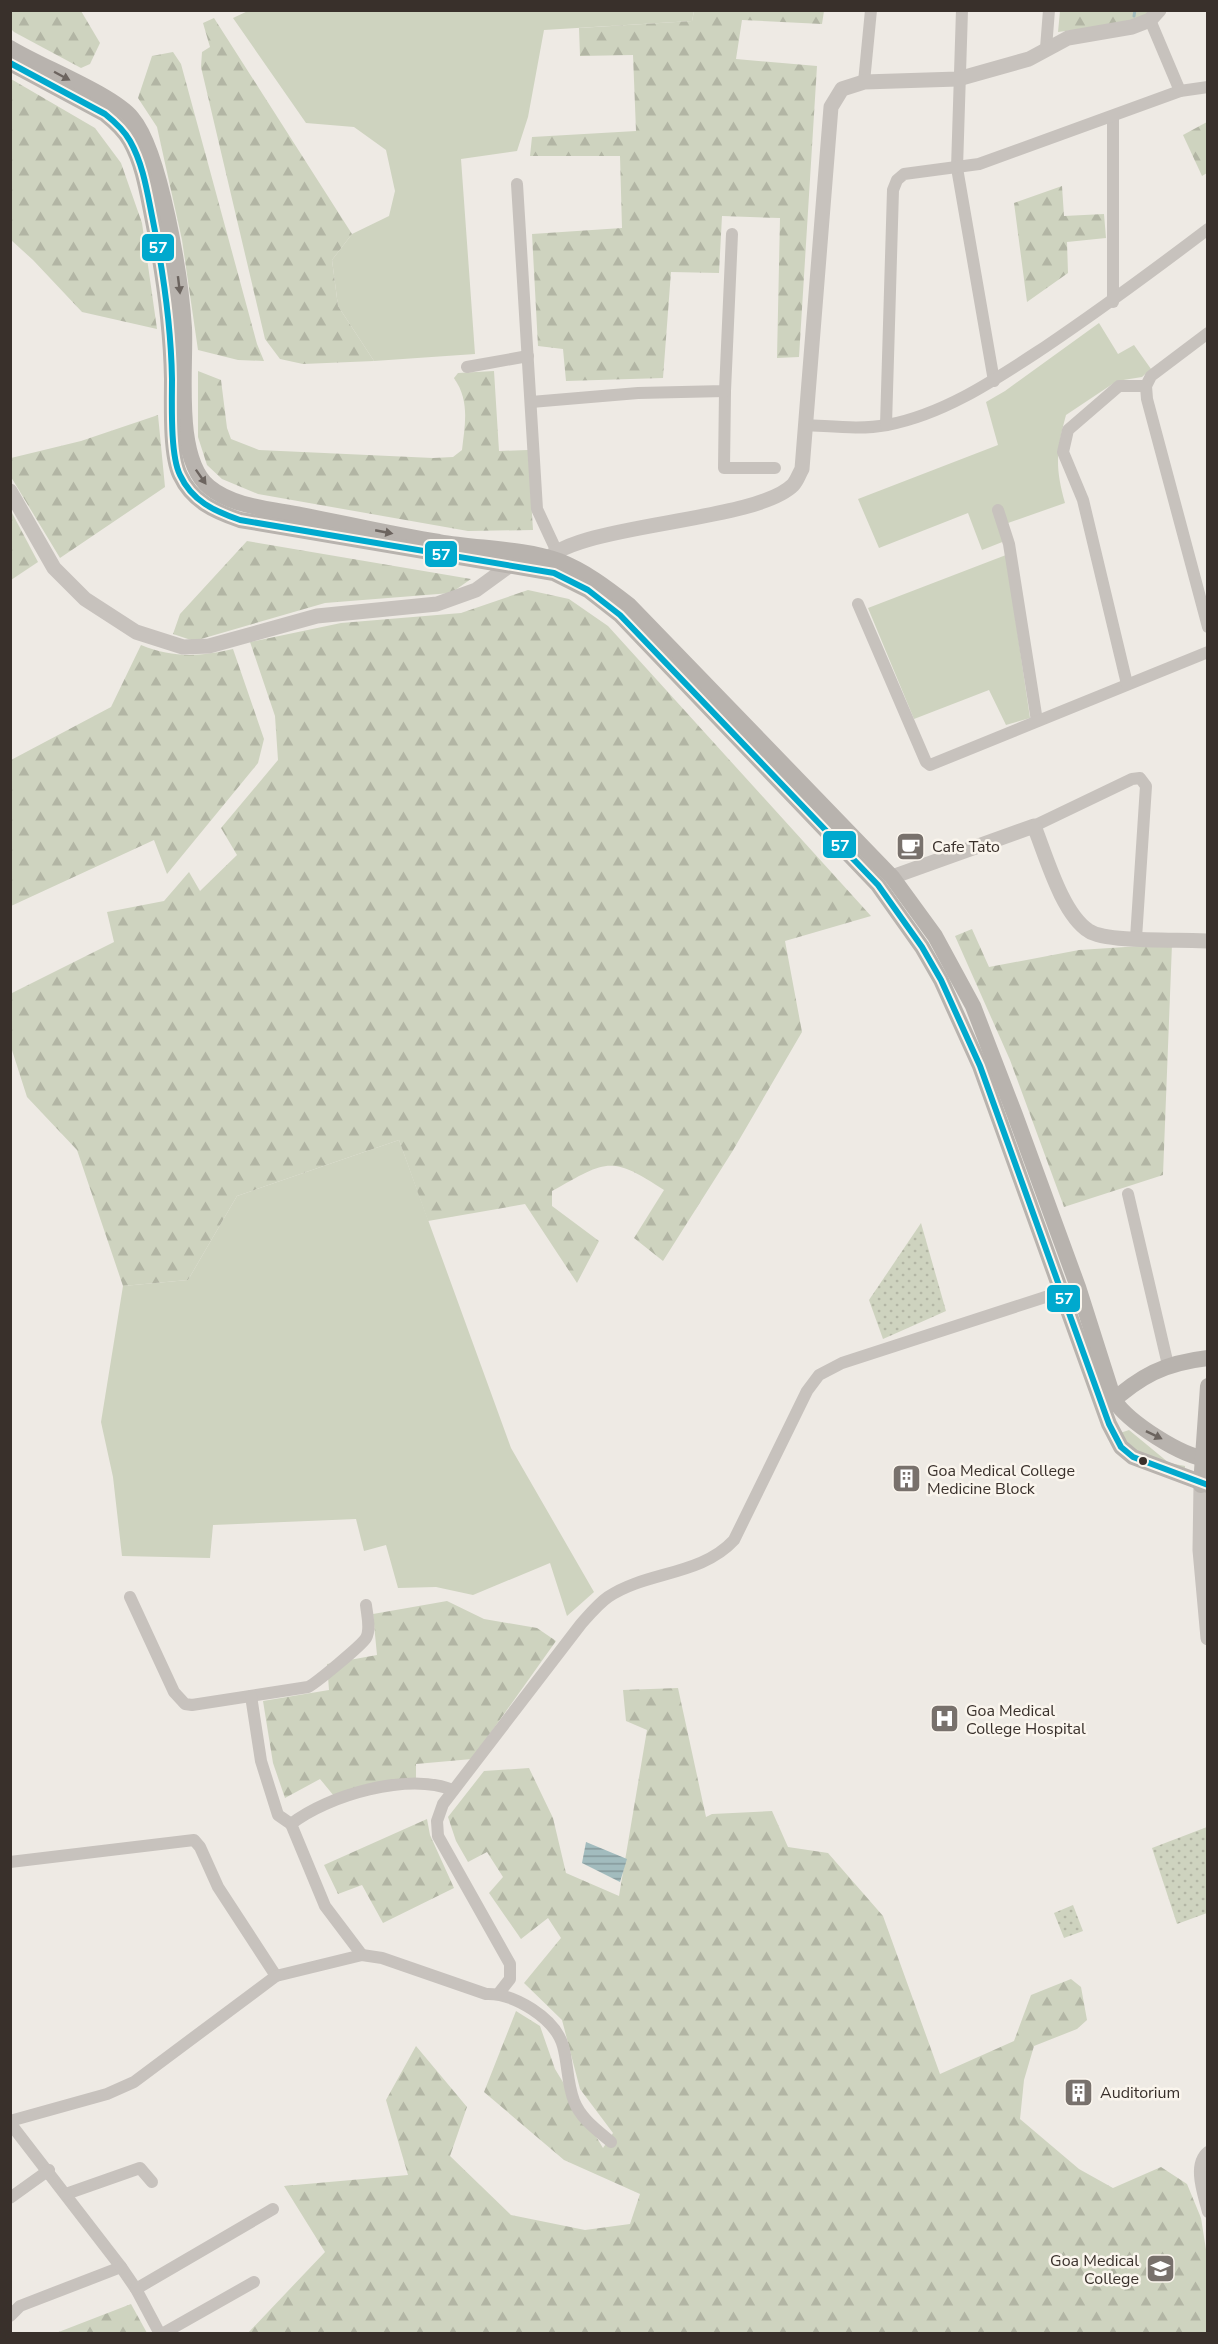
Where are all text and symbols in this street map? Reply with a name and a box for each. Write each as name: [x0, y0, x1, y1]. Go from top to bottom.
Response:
one-way arrow: [54, 71, 71, 81]
line badge: 57: [141, 233, 175, 262]
text: 57: [148, 237, 168, 259]
one-way arrow: [174, 276, 183, 295]
one-way arrow: [195, 468, 207, 484]
one-way arrow: [375, 528, 394, 537]
line badge: 57: [424, 540, 458, 568]
text: 57: [431, 544, 451, 566]
line badge: 57: [822, 830, 857, 859]
cafe icon: Cafe Tato: [895, 830, 927, 862]
text: 57: [830, 835, 850, 857]
place label: Cafe Tato: [932, 836, 1000, 858]
line badge: 57: [1046, 1284, 1081, 1313]
text: 57: [1054, 1288, 1074, 1310]
one-way arrow: [1146, 1430, 1163, 1440]
unlabelled marker: [1137, 1455, 1149, 1467]
place label: Goa Medical College Medicine Block: [927, 1460, 1075, 1500]
building icon: Goa Medical College Medicine Block: [890, 1463, 922, 1495]
place label: Goa Medical College Hospital: [966, 1700, 1086, 1740]
hospital icon: Goa Medical College Hospital: [929, 1703, 961, 1735]
building icon: Auditorium: [1063, 2076, 1095, 2108]
place label: Auditorium: [1100, 2082, 1180, 2104]
place label: Goa Medical College: [1050, 2250, 1139, 2290]
school or university icon: Goa Medical College: [1144, 2253, 1176, 2285]

